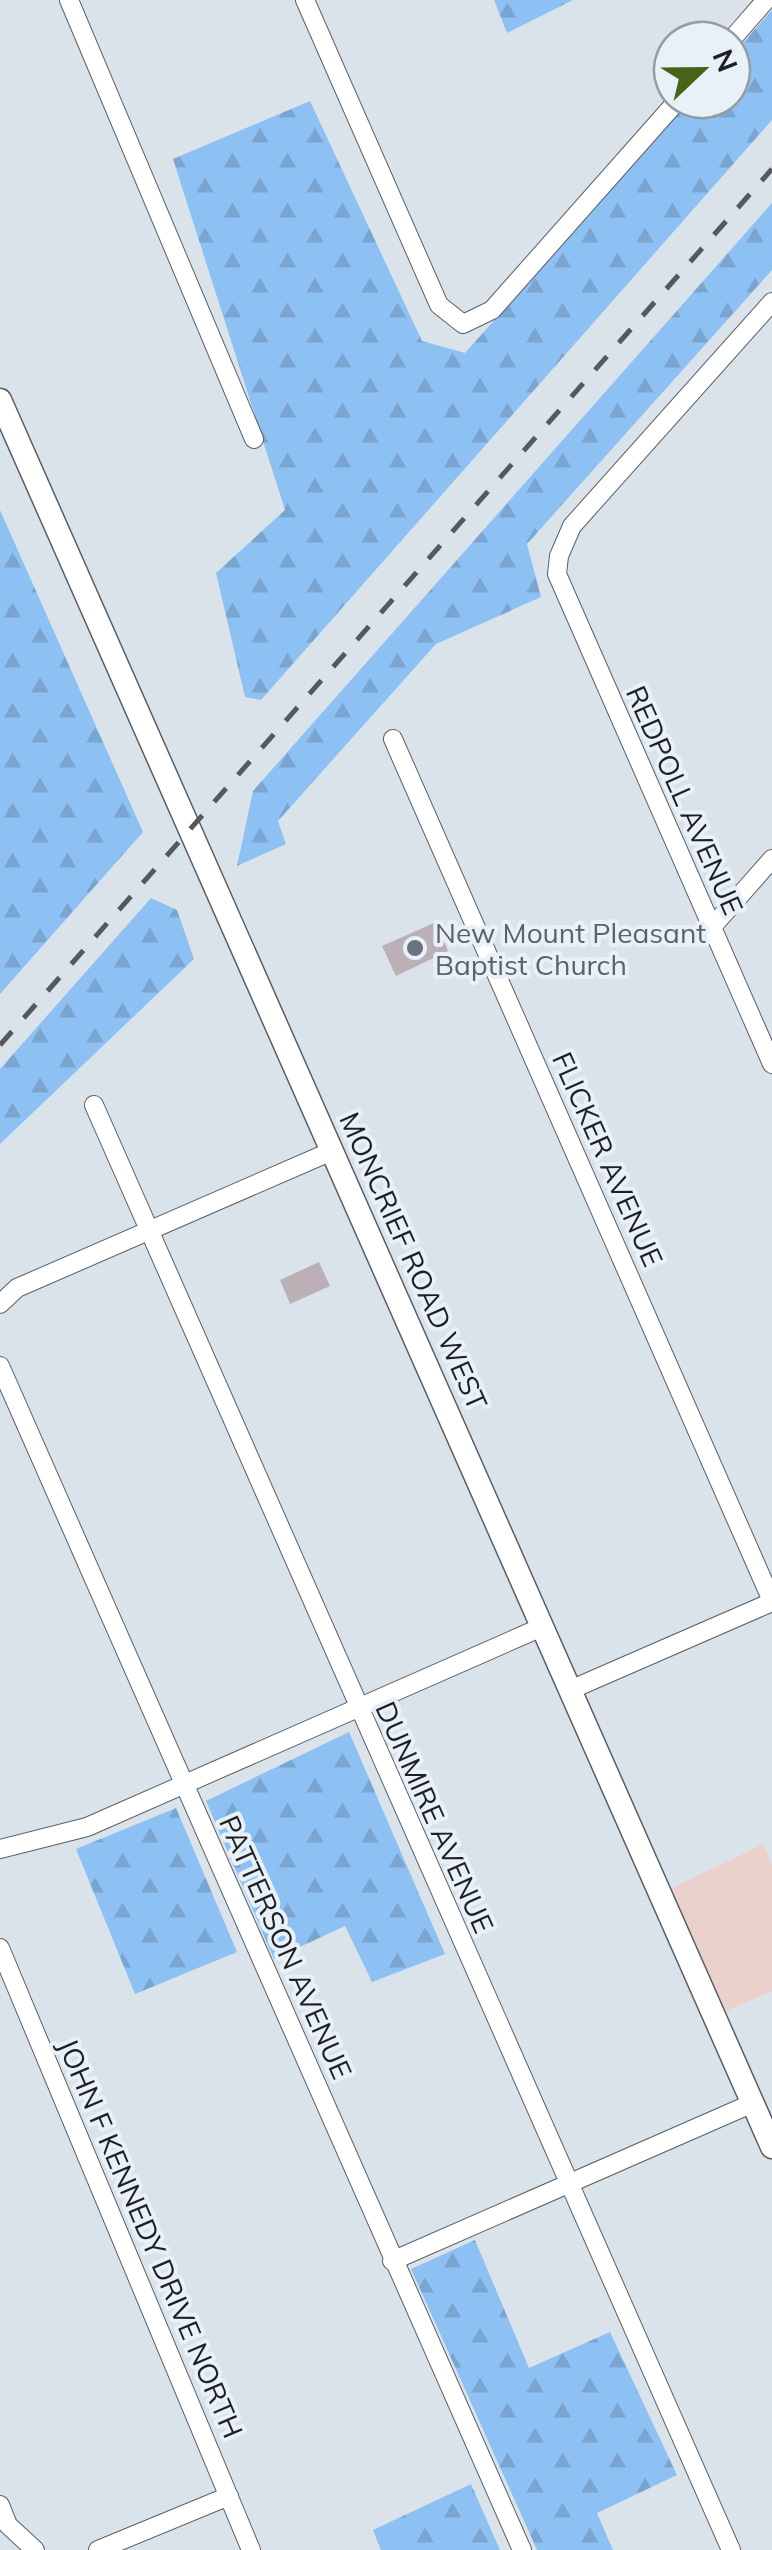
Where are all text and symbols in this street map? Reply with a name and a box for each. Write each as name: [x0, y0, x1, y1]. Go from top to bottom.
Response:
north arrow: [652, 20, 752, 120]
text: N: [705, 44, 746, 77]
street label: REDPOLL AVENUE: [619, 680, 751, 920]
place label: New Mount Pleasant Baptist Church: [435, 915, 706, 982]
marker: New Mount Pleasant Baptist Church: [404, 937, 426, 959]
street label: FLICKER AVENUE: [545, 1046, 671, 1272]
street label: MONCRIEF ROAD WEST: [332, 1107, 496, 1415]
street label: DUNMIRE AVENUE: [368, 1696, 502, 1938]
street label: PATTERSON AVENUE: [212, 1810, 360, 2084]
street label: JOHN F KENNEDY DRIVE NORTH: [51, 2033, 251, 2443]

